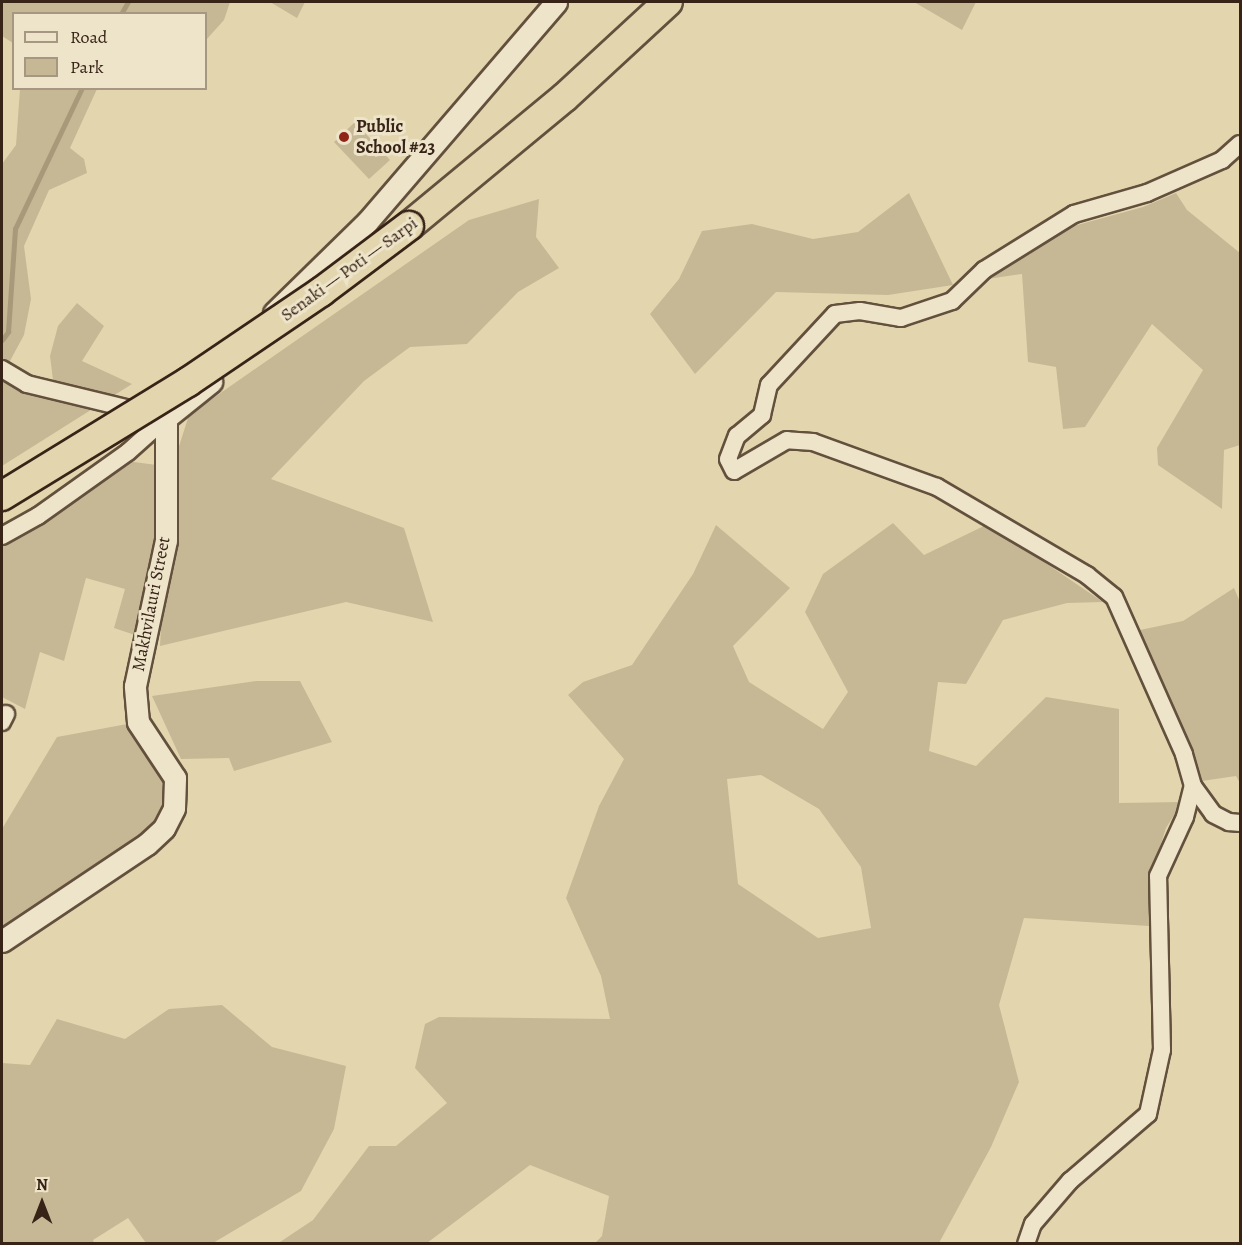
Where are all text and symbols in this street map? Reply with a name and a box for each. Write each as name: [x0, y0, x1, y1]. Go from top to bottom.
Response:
legend: [12, 12, 207, 90]
text: Road: [70, 25, 107, 49]
text: Park: [70, 55, 104, 79]
place label: Public School #23: [356, 116, 435, 158]
marker: Public School #23: [337, 130, 351, 144]
street label: Senaki — Poti — Sarpi: [276, 212, 422, 326]
street label: Makhvilauri Street: [127, 535, 175, 673]
north arrow: [12, 1173, 72, 1233]
text: N: [36, 1174, 48, 1196]

